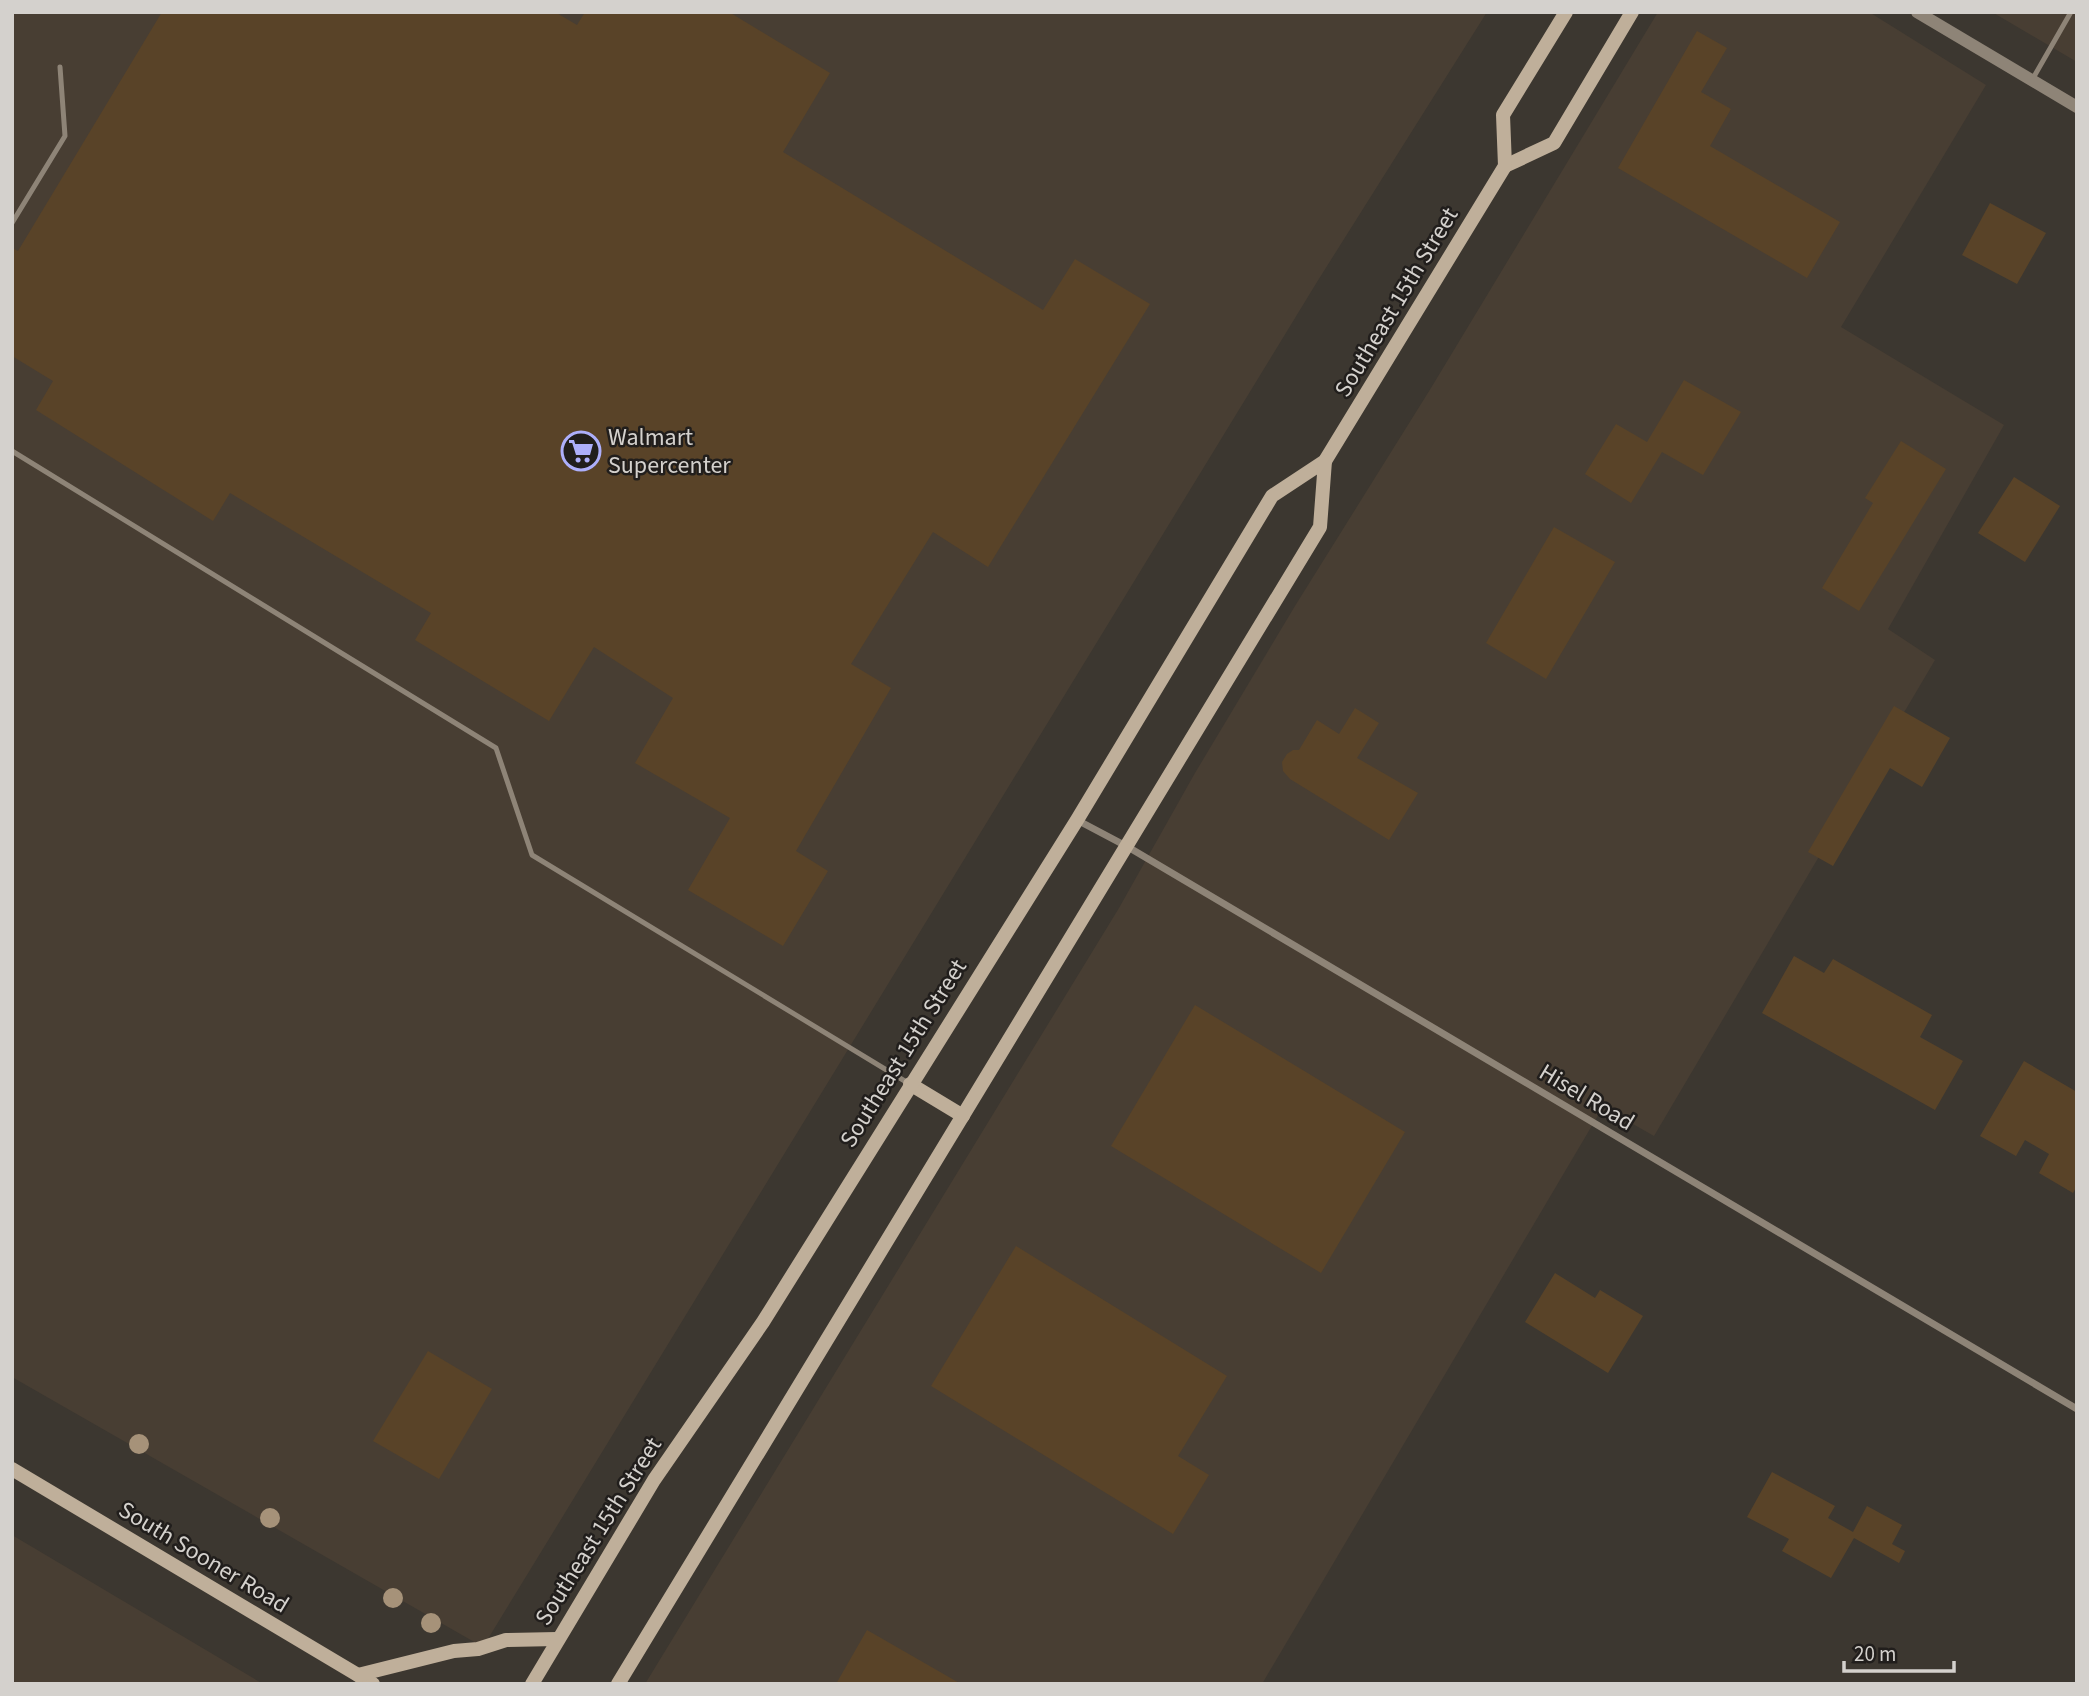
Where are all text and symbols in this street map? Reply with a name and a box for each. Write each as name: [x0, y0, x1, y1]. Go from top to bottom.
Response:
street label: Southeast 15th Street: [1326, 201, 1467, 404]
place label: Walmart Supercenter: [608, 420, 731, 483]
supermarket icon: Walmart Supercenter: [560, 430, 602, 472]
street label: Southeast 15th Street: [831, 952, 976, 1154]
street label: Hisel Road: [1532, 1055, 1641, 1140]
street label: Southeast 15th Street: [526, 1430, 671, 1632]
street label: South Sooner Road: [112, 1493, 296, 1622]
scale bar: [1844, 1630, 1954, 1674]
text: 20 m: [1854, 1639, 1896, 1669]

